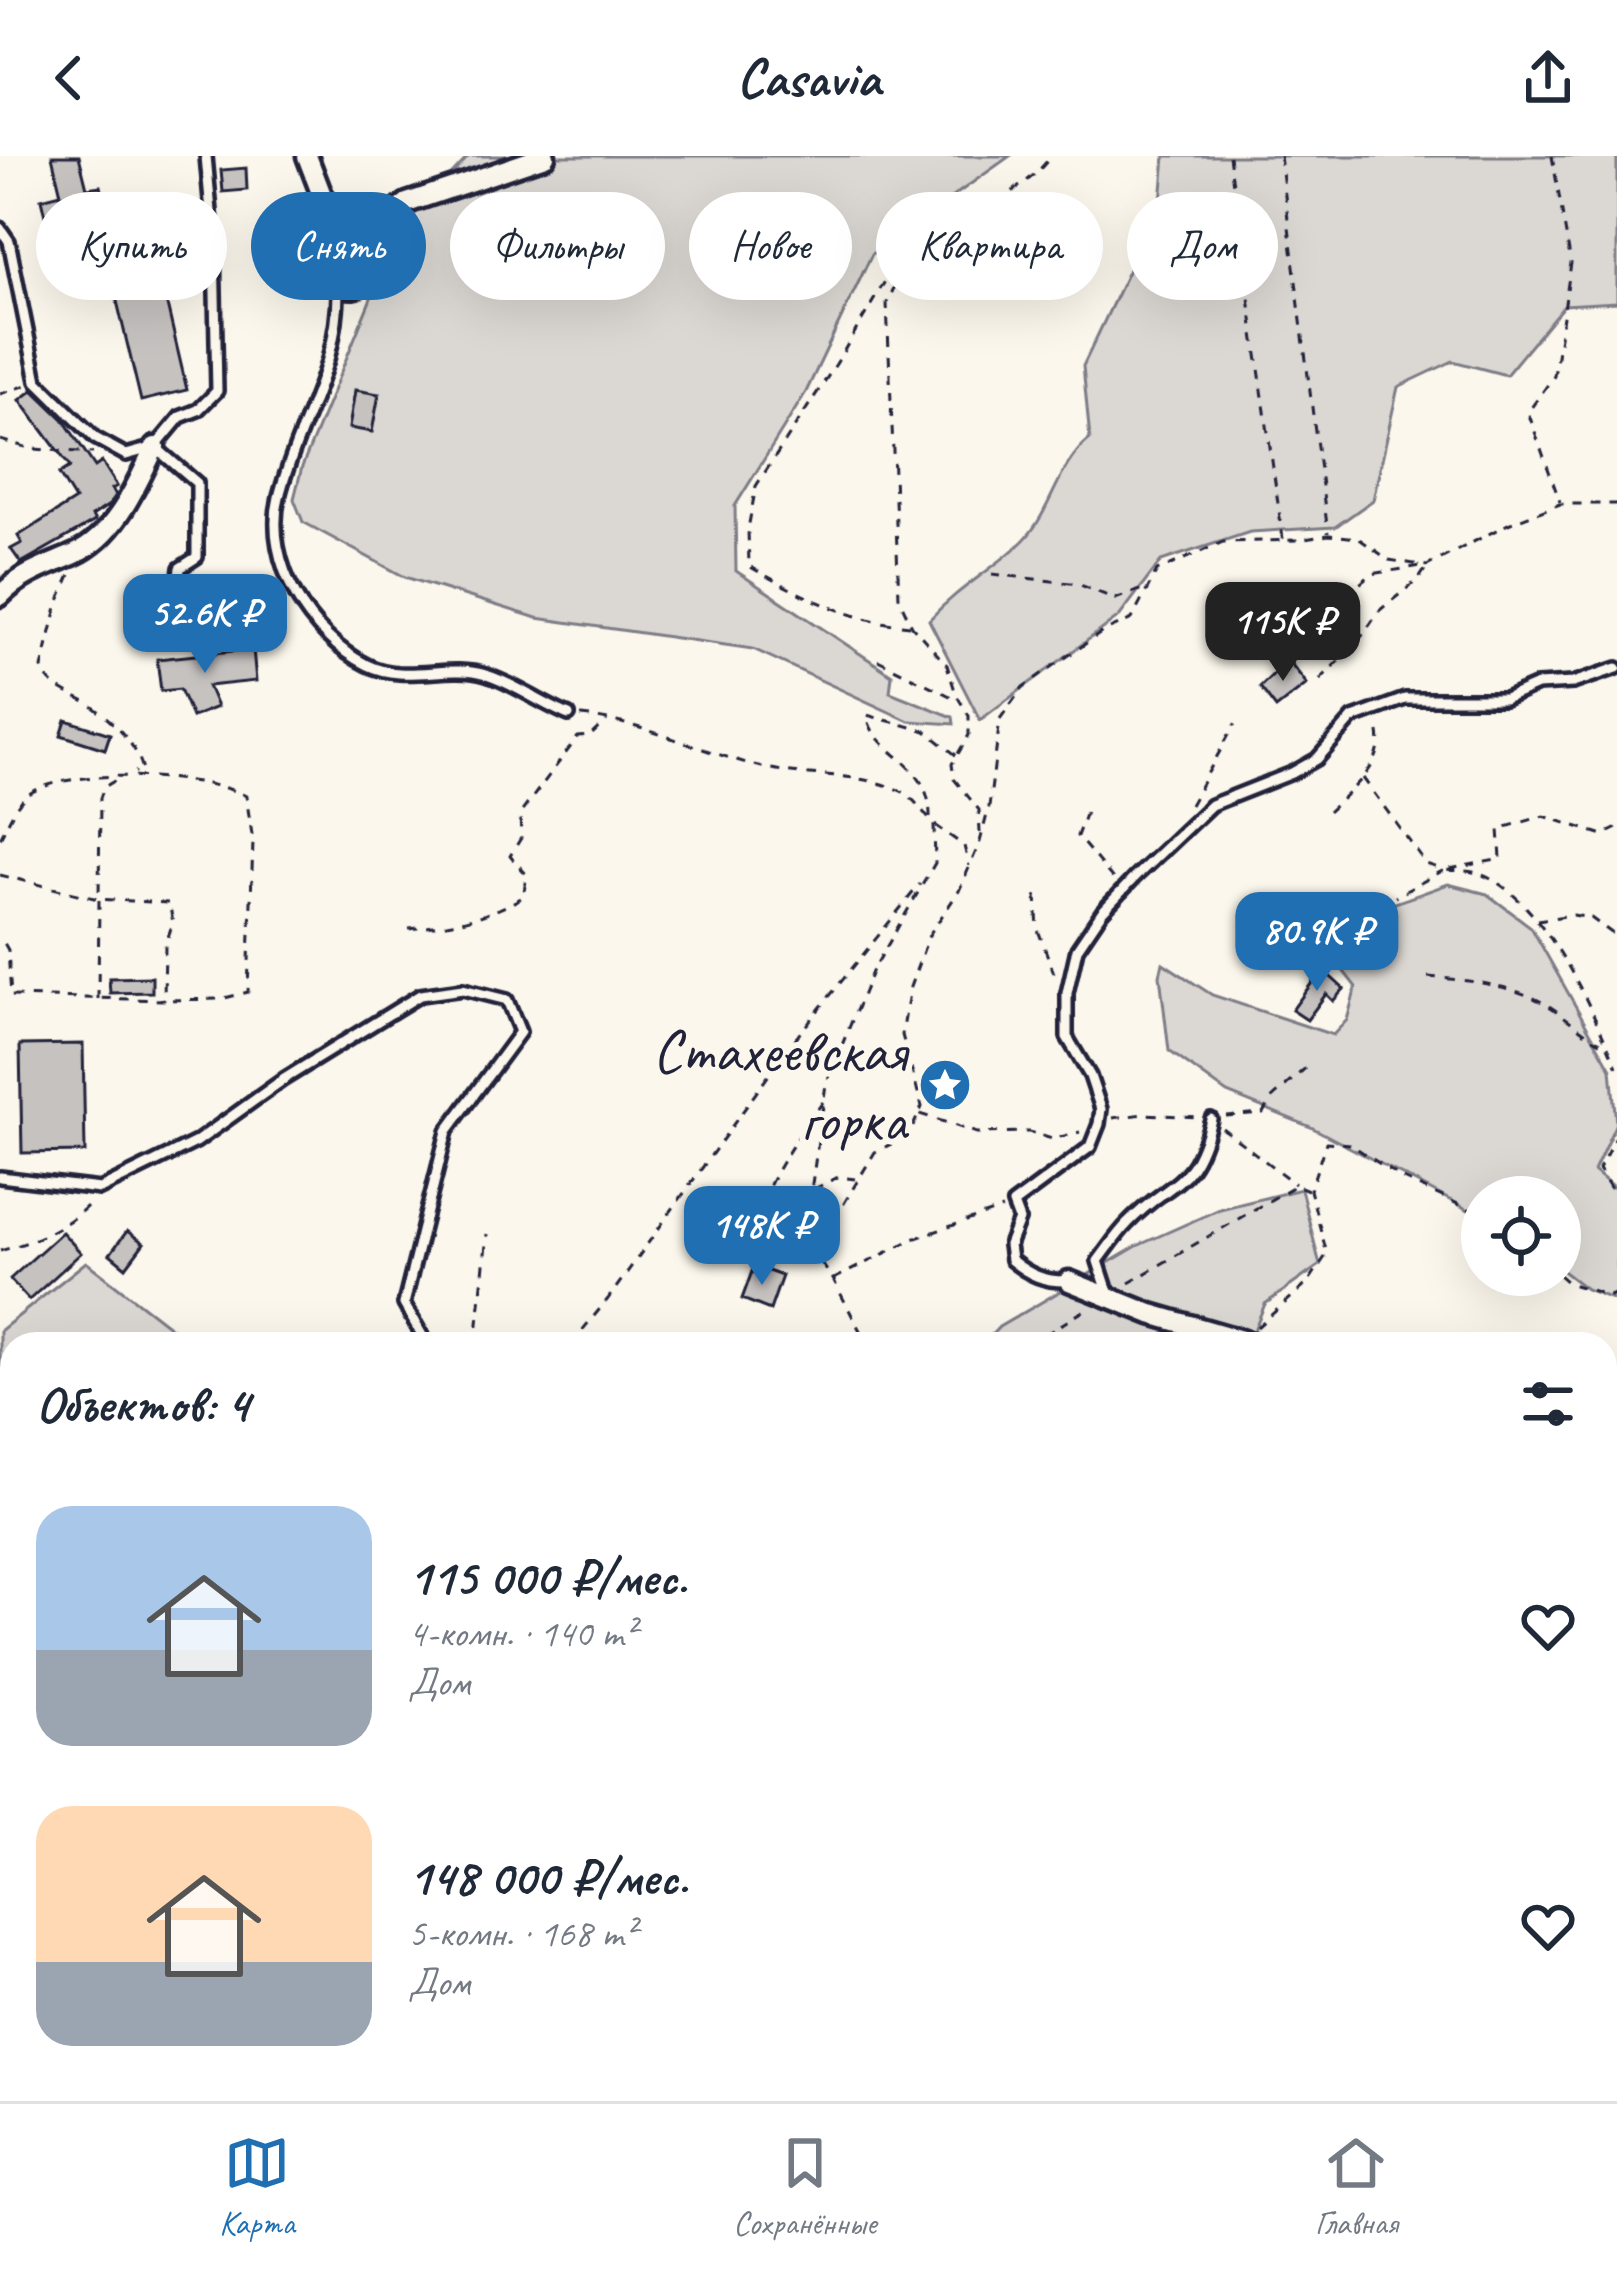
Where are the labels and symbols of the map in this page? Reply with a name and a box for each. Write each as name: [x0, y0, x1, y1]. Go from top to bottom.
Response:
pin: 52.6K ₽: [94, 574, 316, 676]
pin: 115K ₽: [1185, 582, 1381, 684]
pin: 80.9K ₽: [1206, 892, 1428, 994]
place label: Стахеевская горка: [653, 1013, 910, 1158]
place icon: Стахеевская горка: [917, 1057, 973, 1113]
pin: 148K ₽: [664, 1186, 860, 1288]

